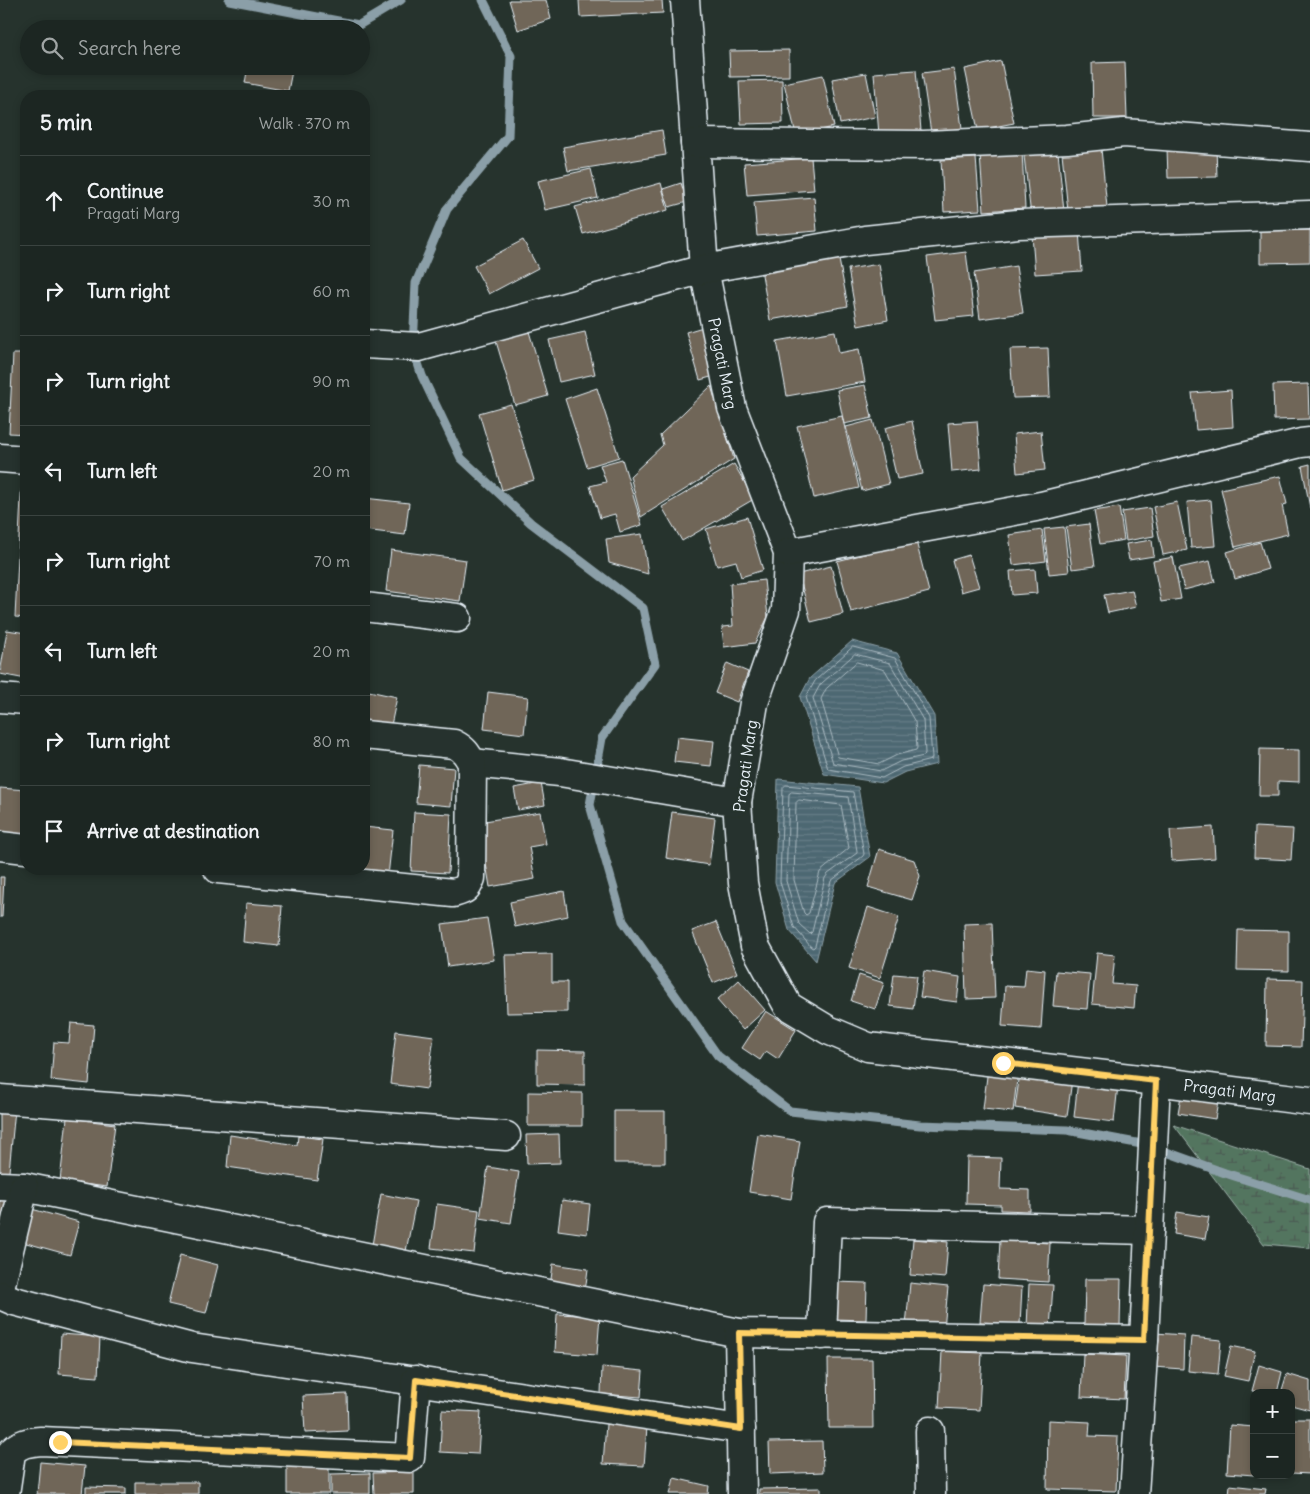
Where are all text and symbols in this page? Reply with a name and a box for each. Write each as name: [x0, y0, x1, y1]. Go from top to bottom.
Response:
search box: [20, 20, 370, 75]
icon: search: [38, 34, 66, 62]
text: Search here: [78, 36, 181, 60]
text: 5 min: [40, 109, 92, 136]
text: Walk · 370 m: [259, 113, 350, 133]
text: Continue: [87, 179, 164, 203]
icon: ahead: [40, 187, 68, 215]
text: 30 m: [313, 191, 350, 211]
text: Pragati Marg: [87, 203, 180, 223]
icon: right: [40, 277, 68, 305]
text: Turn right: [87, 279, 170, 303]
text: 60 m: [312, 281, 350, 301]
street label: Pragati Marg: [704, 316, 742, 411]
icon: right: [40, 367, 68, 395]
text: Turn right: [87, 369, 170, 393]
text: 90 m: [312, 371, 350, 391]
icon: left: [40, 457, 68, 485]
text: Turn left: [87, 459, 157, 483]
text: 20 m: [313, 461, 350, 481]
icon: right: [40, 547, 68, 575]
text: Turn right: [87, 549, 170, 573]
text: 70 m: [314, 551, 350, 571]
icon: left: [40, 637, 68, 665]
text: Turn left: [87, 639, 157, 663]
text: 20 m: [313, 641, 350, 661]
street label: Pragati Marg: [729, 718, 761, 814]
icon: right: [40, 727, 68, 755]
text: Turn right: [87, 729, 170, 753]
text: 80 m: [312, 731, 350, 751]
icon: arrive: [40, 817, 68, 845]
text: Arrive at destination: [87, 819, 260, 843]
route start: [992, 1052, 1015, 1075]
street label: Pragati Marg: [1182, 1075, 1277, 1106]
map controls: [1250, 1389, 1295, 1479]
button: +: [1250, 1389, 1295, 1434]
route end: [49, 1431, 72, 1454]
button: −: [1250, 1434, 1295, 1479]

